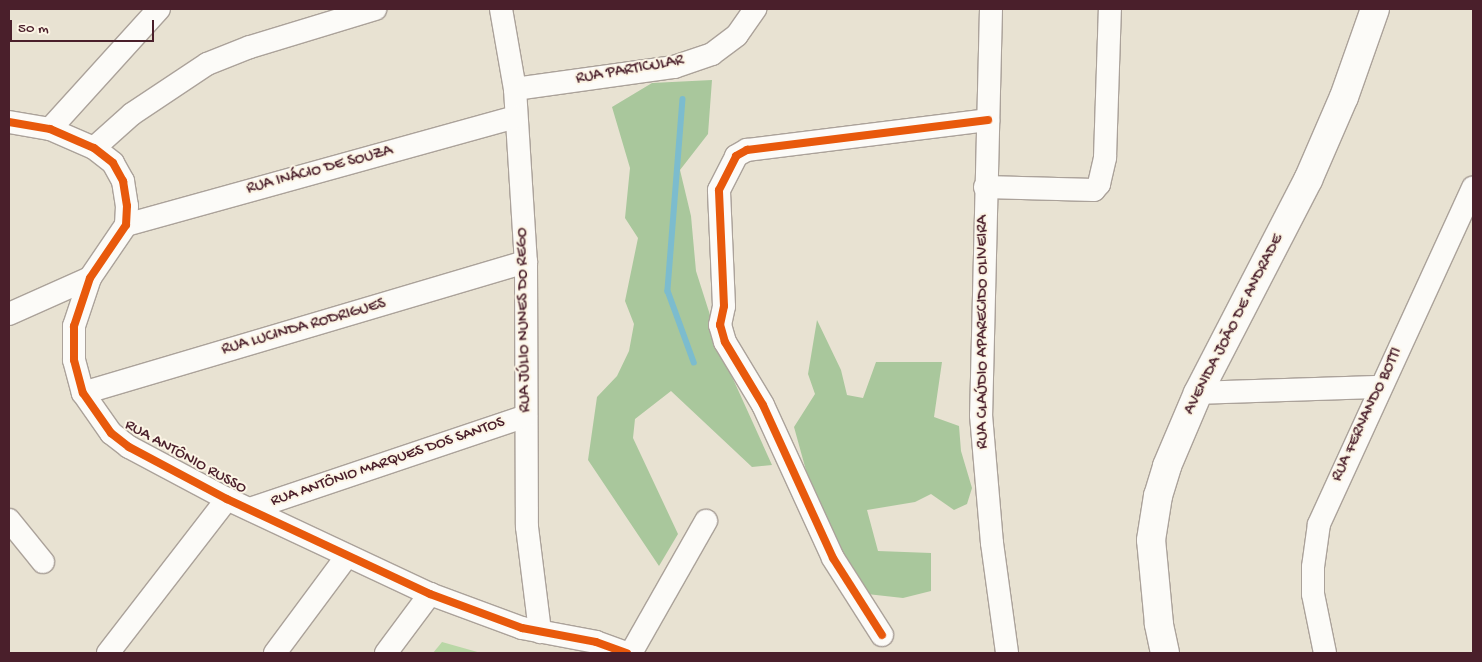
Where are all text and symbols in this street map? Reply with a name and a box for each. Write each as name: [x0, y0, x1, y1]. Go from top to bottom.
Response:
scale bar: [12, 10, 156, 42]
text: 50 m: [18, 20, 49, 38]
street label: RUA PARTICULAR: [575, 52, 685, 90]
street label: RUA INÁCIO DE SOUZA: [245, 142, 395, 200]
street label: RUA CLAÚDIO APARECIDO OLIVEIRA: [974, 215, 994, 449]
street label: RUA JÚLIO NUNES DO REGO: [514, 227, 536, 413]
street label: AVENIDA JOÃO DE ANDRADE: [1181, 232, 1289, 418]
street label: RUA LUCINDA RODRIGUES: [220, 295, 388, 361]
street label: RUA FERNANDO BOTTI: [1329, 345, 1407, 485]
street label: RUA ANTÔNIO MARQUES DOS SANTOS: [269, 414, 507, 512]
street label: RUA ANTÔNIO RUSSO: [121, 417, 249, 499]

